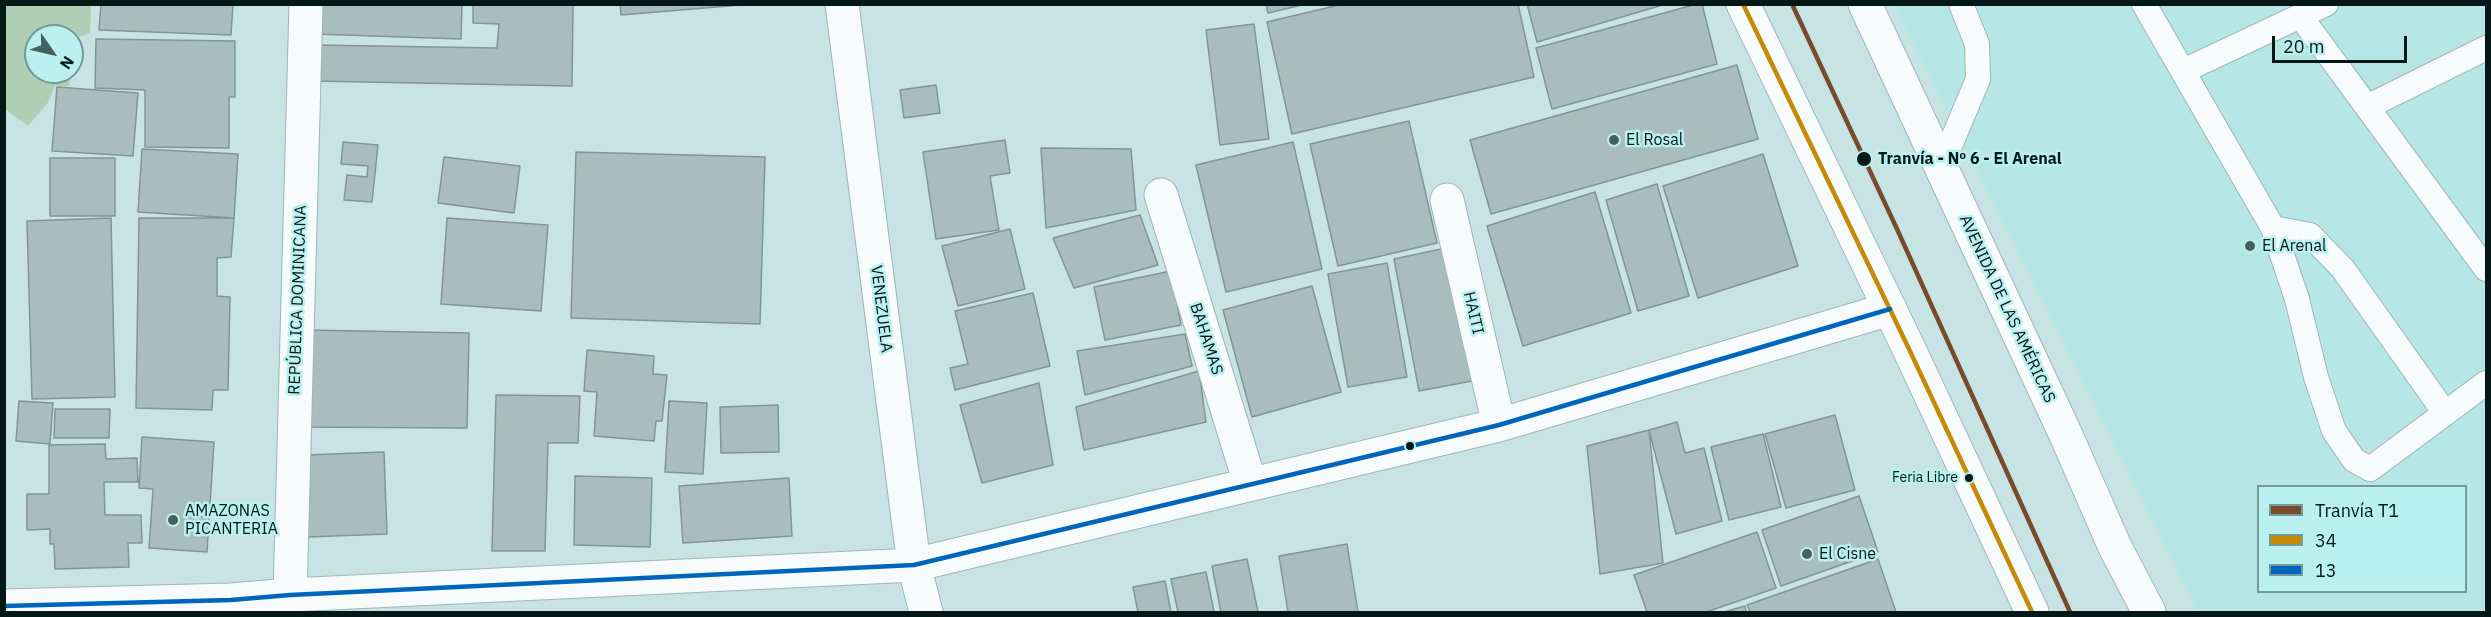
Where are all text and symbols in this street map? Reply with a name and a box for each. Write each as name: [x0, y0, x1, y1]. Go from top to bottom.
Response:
north arrow: [24, 24, 84, 84]
scale bar: [2275, 24, 2410, 62]
text: 20 m: [2283, 35, 2325, 58]
text: N: [56, 53, 79, 73]
place label: El Rosal: [1626, 130, 1683, 150]
marker: El Rosal: [1607, 133, 1621, 147]
place label: Tranvía - Nº 6 - El Arenal: [1878, 149, 2062, 169]
marker: Tranvía - Nº 6 - El Arenal: [1855, 150, 1873, 168]
street label: REPÚBLICA DOMINICANA: [285, 205, 311, 395]
street label: AVENIDA DE LAS AMÉRICAS: [1955, 212, 2059, 406]
place label: El Arenal: [2262, 236, 2326, 256]
marker: El Arenal: [2243, 239, 2257, 253]
street label: VENEZUELA: [866, 264, 896, 354]
street label: HAITI: [1459, 290, 1487, 336]
street label: BAHAMAS: [1185, 301, 1227, 377]
unlabelled marker: [1404, 440, 1416, 452]
place label: Feria Libre: [1892, 470, 1958, 486]
marker: Feria Libre: [1963, 472, 1975, 484]
legend: [2257, 485, 2467, 593]
text: Tranvía T1: [2315, 499, 2399, 522]
place label: AMAZONAS PICANTERIA: [185, 501, 278, 539]
marker: AMAZONAS PICANTERIA: [166, 513, 180, 527]
text: 34: [2315, 529, 2337, 552]
place label: El Cisne: [1819, 544, 1876, 564]
marker: El Cisne: [1800, 547, 1814, 561]
text: 13: [2315, 559, 2337, 582]

